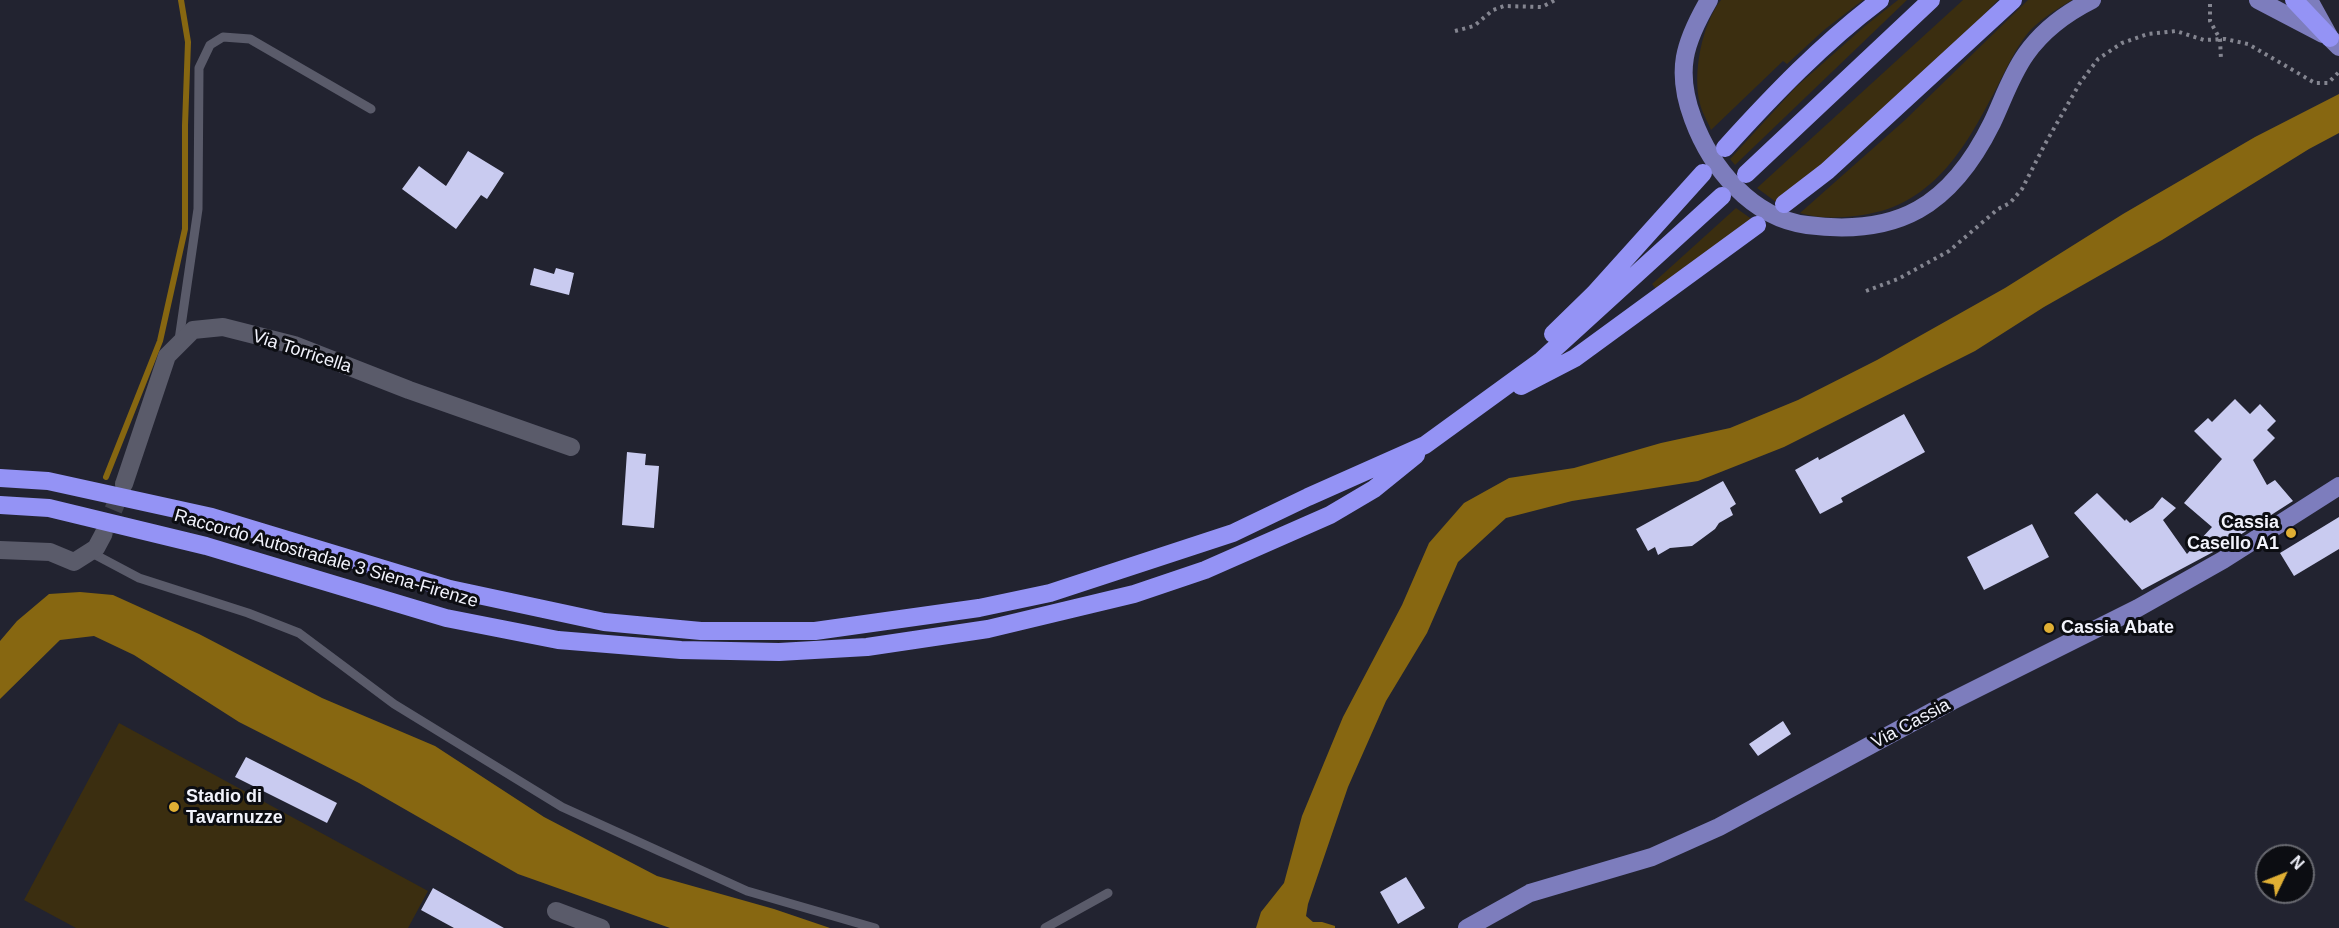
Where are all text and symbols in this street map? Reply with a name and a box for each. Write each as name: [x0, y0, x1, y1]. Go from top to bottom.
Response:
street label: Via Torricella: [250, 326, 354, 378]
street label: Raccordo Autostradale 3 Siena-Firenze: [172, 505, 480, 613]
place label: Cassia Casello A1: [2187, 512, 2279, 554]
marker: Cassia Casello A1: [2284, 526, 2298, 540]
place label: Cassia Abate: [2061, 617, 2174, 639]
marker: Cassia Abate: [2042, 621, 2056, 635]
street label: Via Cassia: [1868, 694, 1954, 754]
place label: Stadio di Tavarnuzze: [186, 786, 283, 828]
marker: Stadio di Tavarnuzze: [167, 800, 181, 814]
north arrow: [2255, 844, 2315, 904]
text: N: [2287, 853, 2307, 873]

